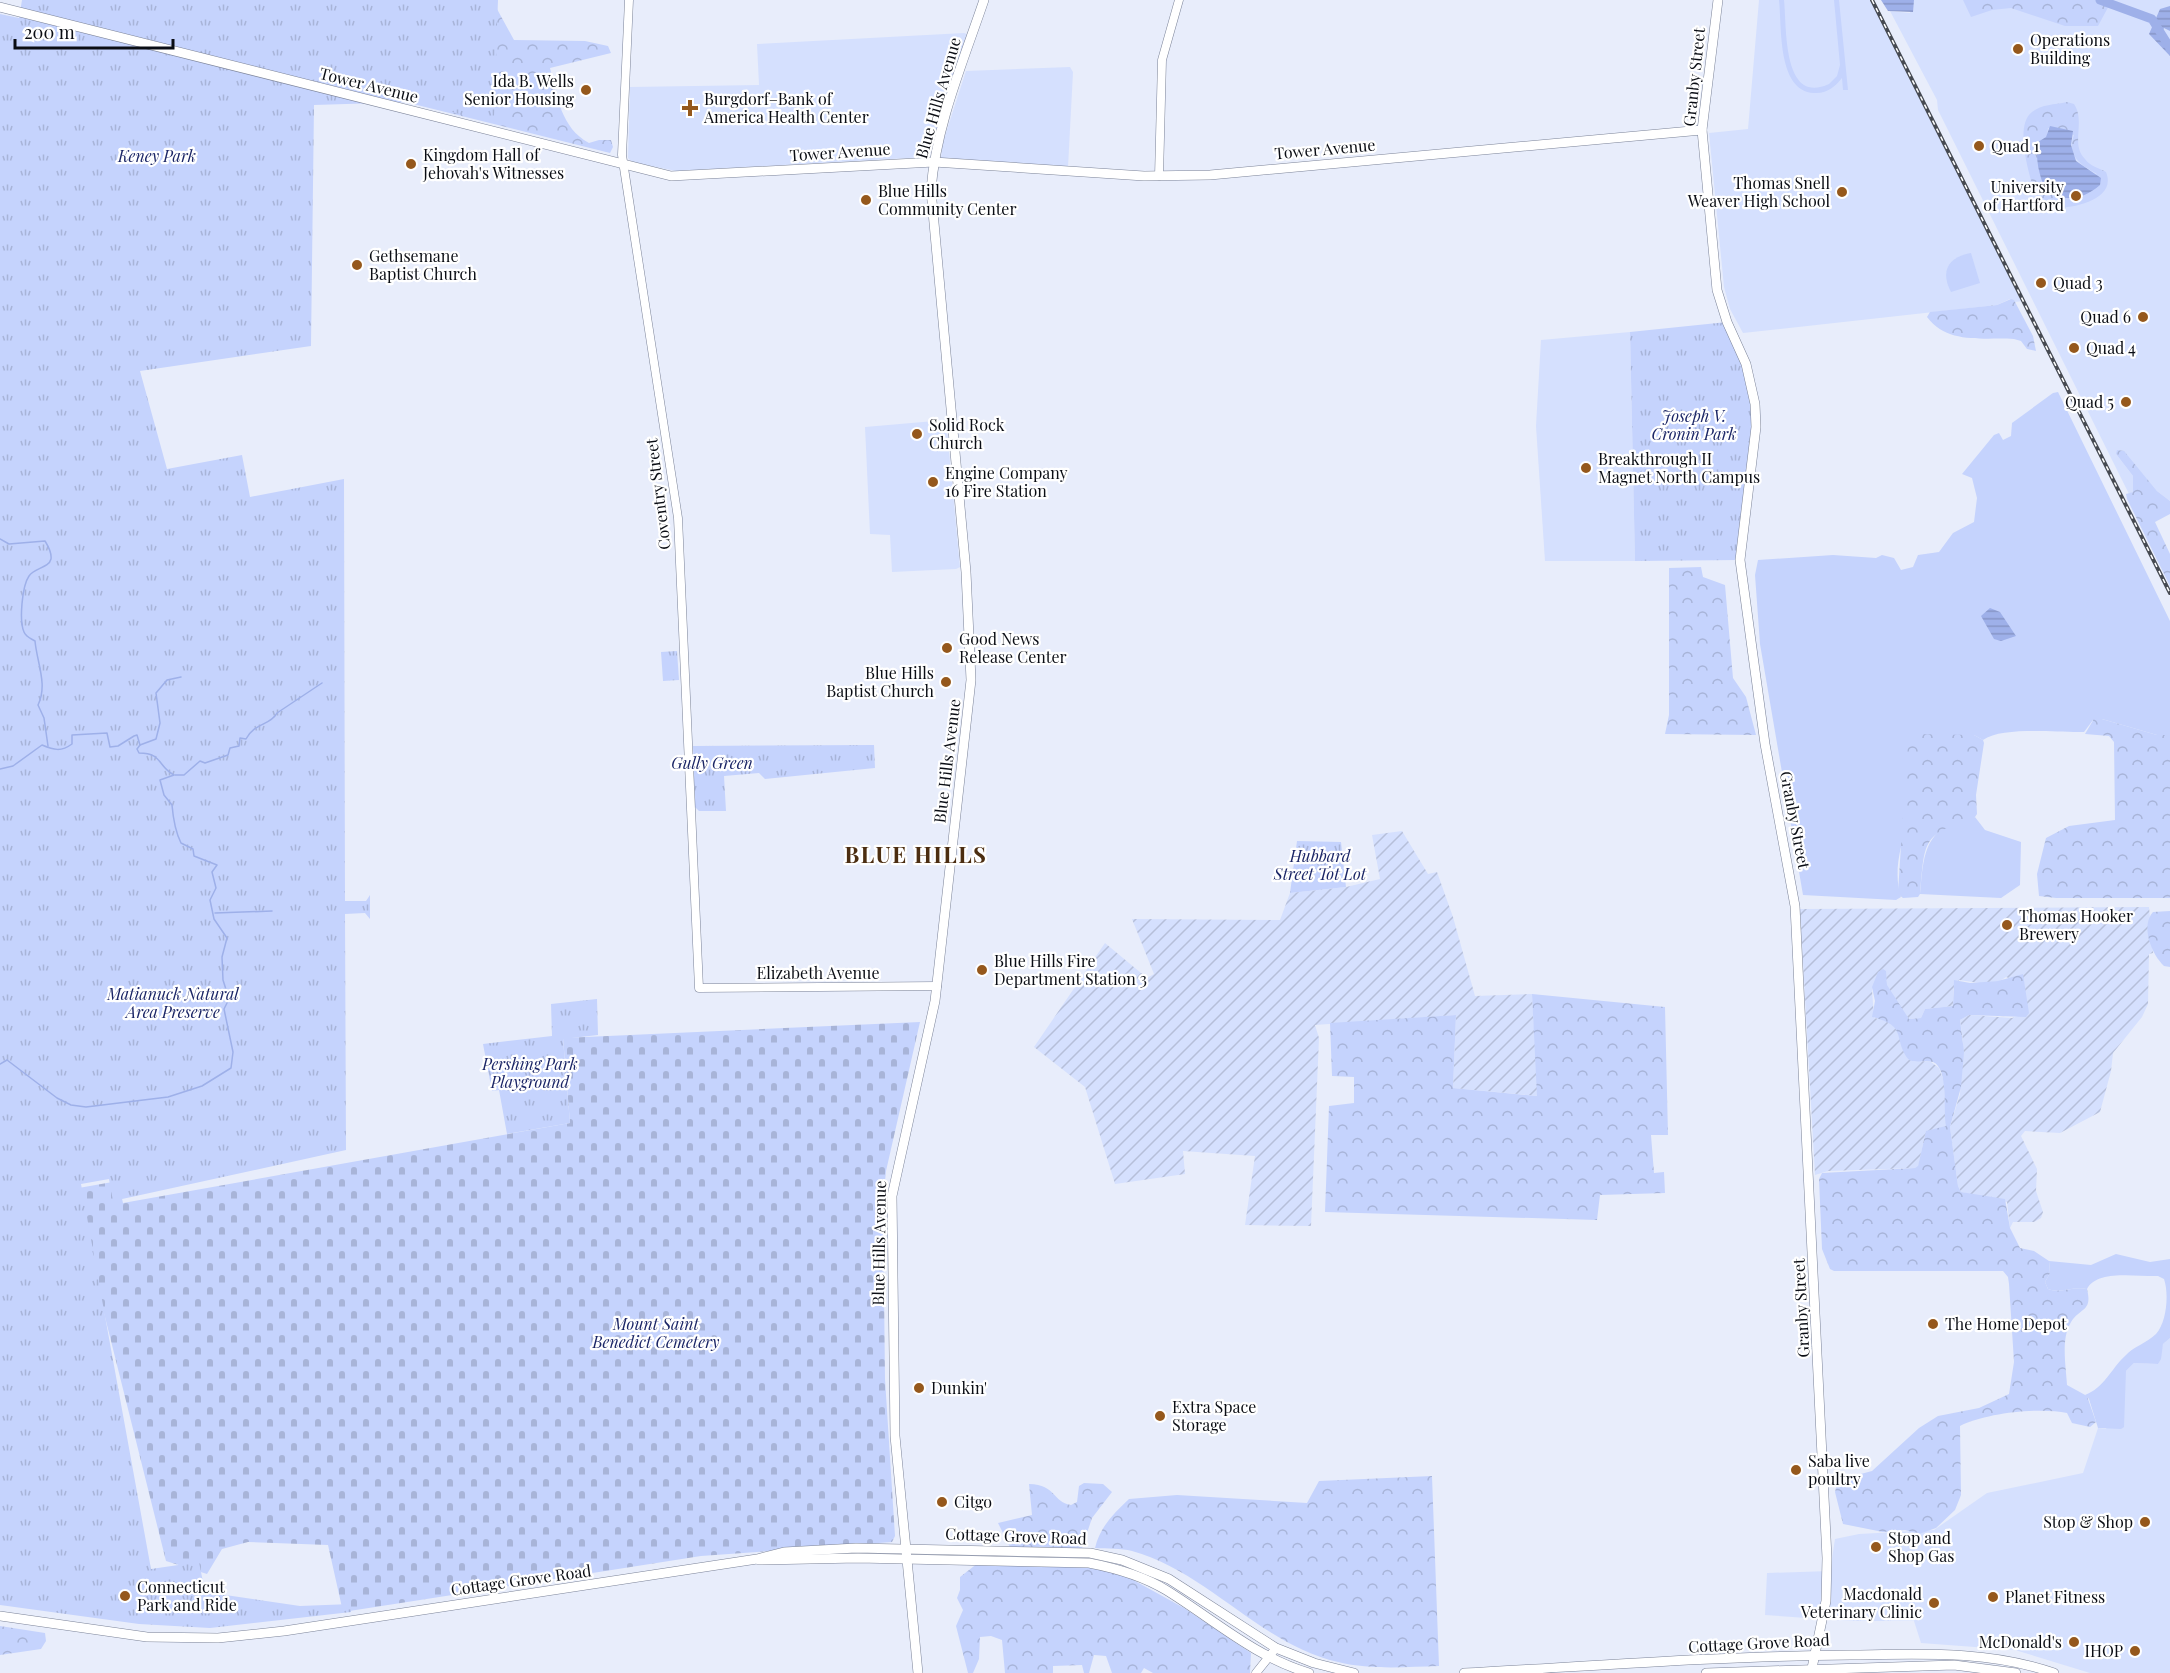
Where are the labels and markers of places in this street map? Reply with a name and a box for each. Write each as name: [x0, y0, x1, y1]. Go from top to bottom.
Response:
place label: Operations Building: [2030, 29, 2110, 68]
marker: Operations Building: [2011, 42, 2025, 56]
place label: Ida B. Wells Senior Housing: [464, 70, 575, 109]
marker: Ida B. Wells Senior Housing: [579, 83, 593, 97]
place label: Burgdorf–Bank of America Health Center: [703, 88, 869, 127]
marker: Burgdorf–Bank of America Health Center: [681, 99, 699, 117]
place label: Quad 1: [1991, 135, 2039, 156]
marker: Quad 1: [1972, 139, 1986, 153]
place label: Kingdom Hall of Jehovah's Witnesses: [422, 144, 564, 183]
marker: Kingdom Hall of Jehovah's Witnesses: [404, 157, 418, 171]
place label: Thomas Snell Weaver High School: [1687, 172, 1830, 211]
place label: University of Hartford: [1983, 176, 2064, 215]
place label: Blue Hills Community Center: [878, 180, 1017, 219]
marker: Thomas Snell Weaver High School: [1835, 185, 1849, 199]
marker: University of Hartford: [2069, 189, 2083, 203]
marker: Blue Hills Community Center: [859, 193, 873, 207]
place label: Gethsemane Baptist Church: [369, 245, 477, 284]
marker: Gethsemane Baptist Church: [350, 258, 364, 272]
place label: Quad 3: [2053, 272, 2103, 293]
marker: Quad 3: [2034, 276, 2048, 290]
place label: Quad 6: [2080, 306, 2131, 327]
marker: Quad 6: [2136, 310, 2150, 324]
place label: Quad 4: [2086, 337, 2136, 358]
marker: Quad 4: [2067, 341, 2081, 355]
place label: Quad 5: [2065, 391, 2114, 412]
marker: Quad 5: [2119, 395, 2133, 409]
place label: Solid Rock Church: [929, 414, 1005, 453]
marker: Solid Rock Church: [910, 427, 924, 441]
place label: Breakthrough II Magnet North Campus: [1598, 448, 1760, 487]
marker: Breakthrough II Magnet North Campus: [1579, 461, 1593, 475]
place label: Engine Company 16 Fire Station: [945, 462, 1068, 501]
marker: Engine Company 16 Fire Station: [926, 475, 940, 489]
place label: Good News Release Center: [959, 628, 1067, 667]
marker: Good News Release Center: [940, 641, 954, 655]
place label: Blue Hills Baptist Church: [826, 662, 935, 701]
marker: Blue Hills Baptist Church: [939, 675, 953, 689]
place label: Thomas Hooker Brewery: [2019, 905, 2133, 944]
marker: Thomas Hooker Brewery: [2000, 918, 2014, 932]
place label: Blue Hills Fire Department Station 3: [994, 950, 1147, 989]
marker: Blue Hills Fire Department Station 3: [975, 963, 989, 977]
place label: The Home Depot: [1945, 1313, 2067, 1334]
marker: The Home Depot: [1926, 1317, 1940, 1331]
place label: Dunkin': [931, 1377, 987, 1398]
marker: Dunkin': [912, 1381, 926, 1395]
place label: Extra Space Storage: [1172, 1396, 1256, 1435]
marker: Extra Space Storage: [1153, 1409, 1167, 1423]
place label: Saba live poultry: [1808, 1450, 1870, 1489]
marker: Saba live poultry: [1789, 1463, 1803, 1477]
place label: Citgo: [954, 1491, 992, 1512]
marker: Citgo: [935, 1495, 949, 1509]
place label: Stop & Shop: [2043, 1511, 2133, 1532]
marker: Stop & Shop: [2138, 1515, 2152, 1529]
place label: Stop and Shop Gas: [1888, 1527, 1954, 1566]
marker: Stop and Shop Gas: [1869, 1540, 1883, 1554]
place label: Connecticut Park and Ride: [137, 1576, 237, 1615]
place label: Macdonald Veterinary Clinic: [1800, 1583, 1922, 1622]
place label: Planet Fitness: [2005, 1586, 2105, 1607]
marker: Connecticut Park and Ride: [118, 1589, 132, 1603]
marker: Planet Fitness: [1986, 1590, 2000, 1604]
marker: Macdonald Veterinary Clinic: [1927, 1596, 1941, 1610]
place label: McDonald's: [1979, 1631, 2062, 1652]
marker: McDonald's: [2067, 1635, 2081, 1649]
place label: IHOP: [2085, 1640, 2123, 1661]
marker: IHOP: [2128, 1644, 2142, 1658]

